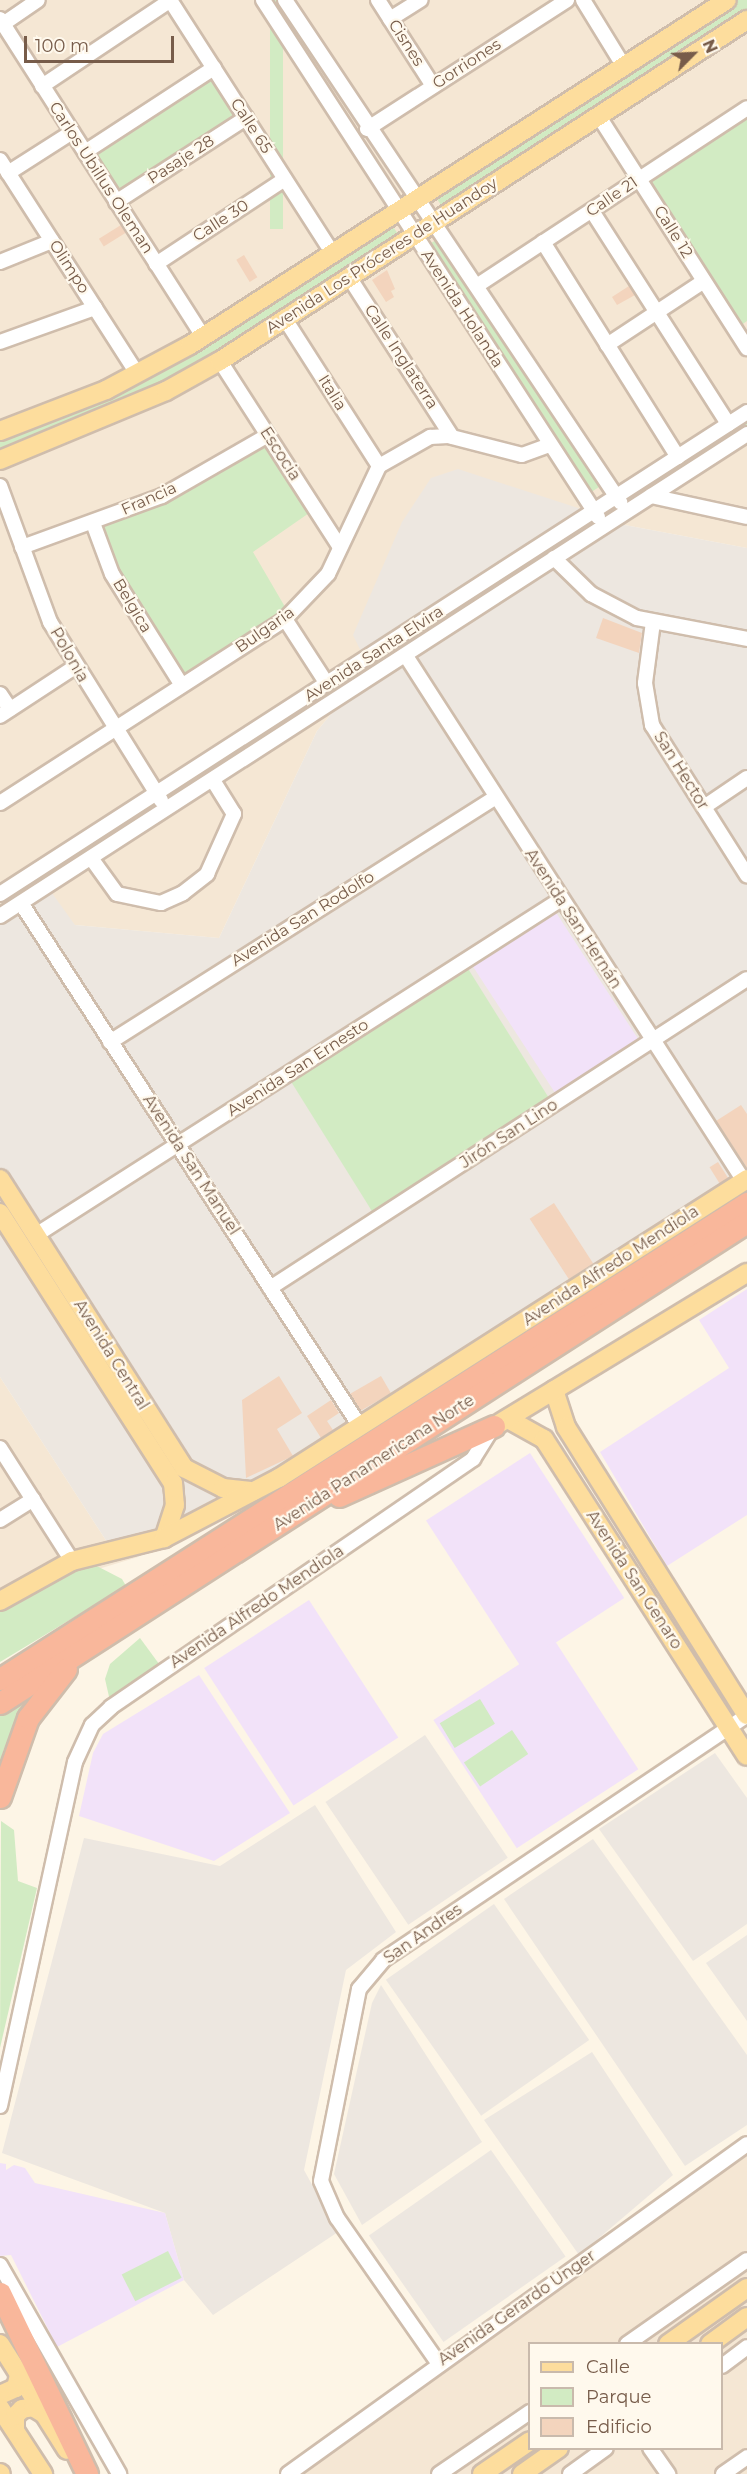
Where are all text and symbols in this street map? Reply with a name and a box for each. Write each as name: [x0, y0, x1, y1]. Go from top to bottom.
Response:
street label: Cisnes: [384, 16, 428, 70]
scale bar: [27, 24, 177, 62]
north arrow: [663, 24, 723, 84]
text: 100 m: [35, 35, 89, 57]
street label: Gorriones: [429, 35, 505, 93]
text: N: [699, 37, 721, 56]
street label: Calle 65: [226, 95, 276, 157]
street label: Carlos Ubillus Oleman: [45, 99, 157, 257]
street label: Pasaje 28: [144, 131, 218, 189]
street label: Calle 21: [583, 173, 641, 221]
street label: Avenida Los Próceres de Huandoy: [263, 174, 501, 338]
street label: Calle 30: [189, 196, 253, 246]
street label: Calle 12: [649, 202, 697, 262]
street label: Olimpo: [45, 237, 93, 297]
street label: Avenida Holanda: [417, 246, 507, 372]
street label: Calle Inglaterra: [360, 301, 442, 413]
street label: Italia: [314, 372, 350, 414]
street label: Escocia: [256, 424, 304, 484]
street label: Francia: [118, 478, 180, 520]
street label: Belgica: [108, 575, 156, 637]
street label: Avenida Santa Elvira: [301, 602, 447, 706]
street label: Bulgaria: [232, 603, 298, 657]
street label: Polonia: [46, 624, 92, 686]
street label: San Hector: [649, 728, 713, 814]
street label: Avenida San Hernán: [521, 845, 625, 993]
street label: Avenida San Rodolfo: [228, 867, 378, 971]
street label: Avenida San Ernesto: [224, 1015, 372, 1121]
street label: Avenida San Manuel: [138, 1091, 244, 1239]
street label: Jirón San Lino: [457, 1095, 561, 1173]
street label: Avenida Alfredo Mendiola: [520, 1202, 702, 1330]
street label: Avenida Central: [69, 1296, 153, 1414]
street label: Avenida Panamericana Norte: [270, 1391, 478, 1535]
street label: Avenida San Genaro: [582, 1507, 686, 1653]
street label: Avenida Alfredo Mendiola: [166, 1542, 348, 1672]
street label: San Andres: [380, 1900, 466, 1968]
street label: Avenida Gerardo Unger: [435, 2246, 599, 2370]
legend: [528, 2342, 723, 2450]
text: Calle: [586, 2356, 630, 2378]
text: Parque: [586, 2386, 651, 2408]
text: Edificio: [586, 2416, 652, 2438]

